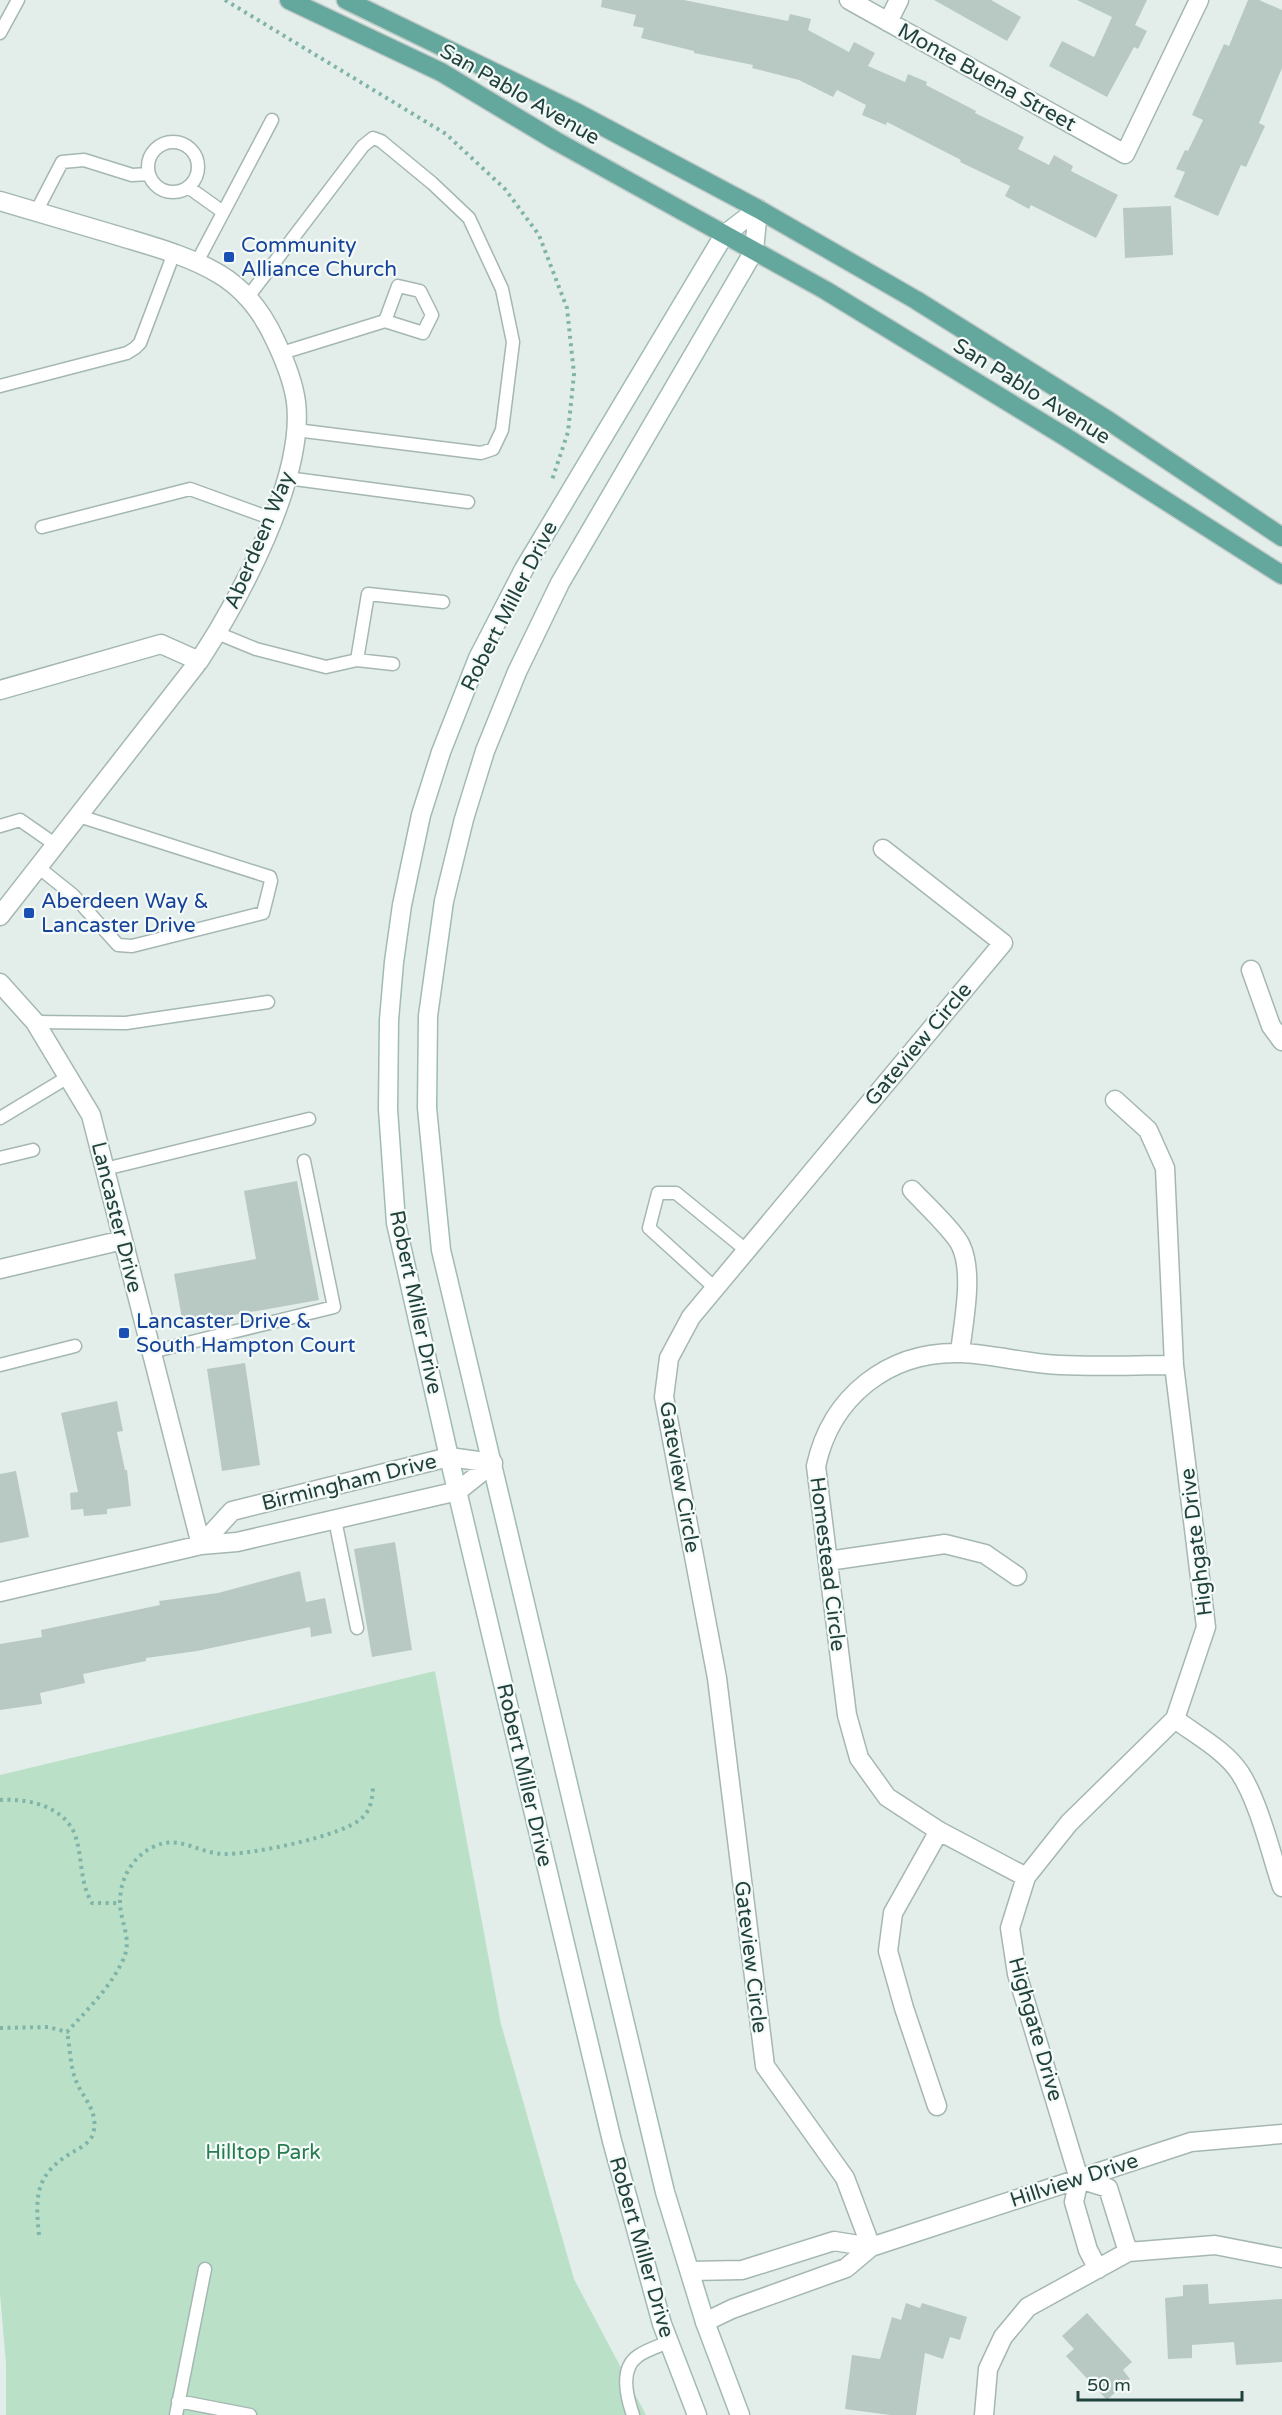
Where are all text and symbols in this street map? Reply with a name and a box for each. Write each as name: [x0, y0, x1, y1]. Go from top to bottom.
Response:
street label: Monte Buena Street: [893, 18, 1080, 137]
street label: San Pablo Avenue: [435, 39, 604, 150]
place label: Community Alliance Church: [241, 233, 397, 282]
marker: Community Alliance Church: [222, 250, 236, 264]
street label: San Pablo Avenue: [949, 333, 1115, 450]
street label: Aberdeen Way: [219, 468, 300, 613]
street label: Robert Miller Drive: [456, 517, 563, 695]
place label: Aberdeen Way & Lancaster Drive: [41, 889, 209, 938]
marker: Aberdeen Way & Lancaster Drive: [22, 906, 36, 920]
street label: Gateview Circle: [860, 978, 977, 1111]
street label: Lancaster Drive: [86, 1139, 147, 1295]
street label: Robert Miller Drive: [384, 1208, 447, 1396]
place label: Lancaster Drive & South Hampton Court: [136, 1309, 356, 1358]
marker: Lancaster Drive & South Hampton Court: [117, 1326, 131, 1340]
street label: Gateview Circle: [654, 1399, 705, 1555]
street label: Birmingham Drive: [259, 1449, 439, 1516]
street label: Highgate Drive: [1175, 1467, 1218, 1617]
street label: Homestead Circle: [804, 1475, 851, 1653]
street label: Robert Miller Drive: [491, 1681, 558, 1869]
street label: Gateview Circle: [729, 1880, 772, 2035]
street label: Highgate Drive: [1003, 1954, 1068, 2104]
park label: Hilltop Park: [205, 2140, 321, 2165]
street label: Hillview Drive: [1007, 2148, 1142, 2213]
street label: Robert Miller Drive: [604, 2154, 679, 2341]
scale bar: [1078, 2364, 1242, 2402]
text: 50 m: [1087, 2374, 1131, 2396]

